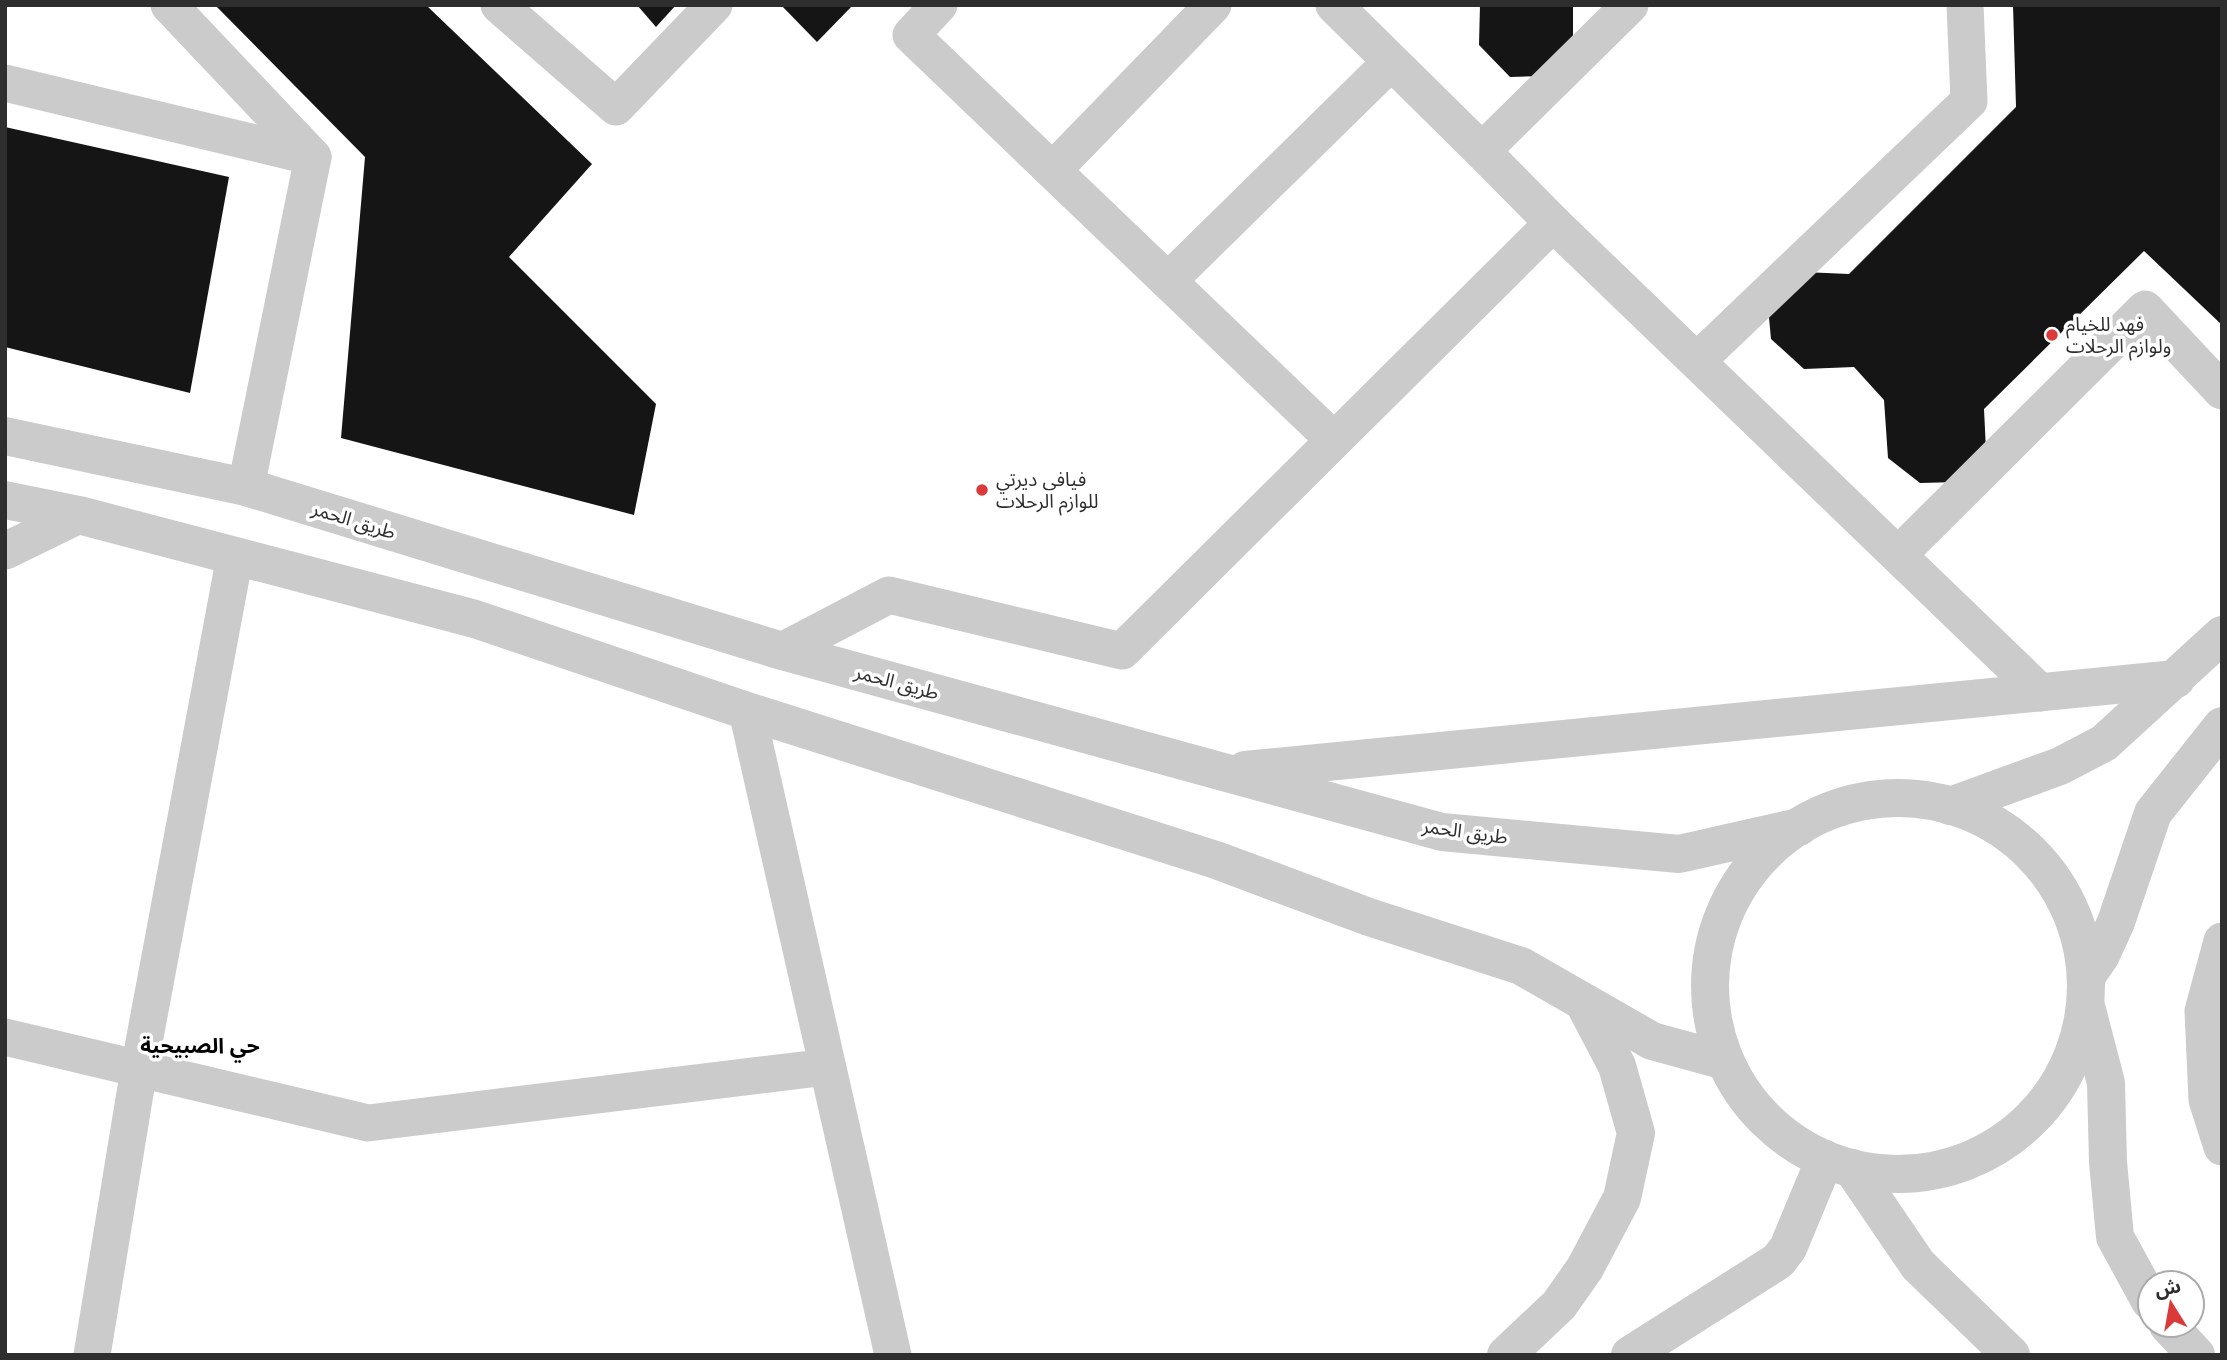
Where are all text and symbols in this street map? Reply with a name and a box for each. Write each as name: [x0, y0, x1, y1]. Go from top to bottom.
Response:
place label: فهد للخيام ولوازم الرحلات: [2066, 312, 2171, 361]
marker: فهد للخيام ولوازم الرحلات: [2044, 327, 2060, 343]
place label: فيافي ديرتي للوازم الرحلات: [996, 467, 1098, 516]
marker: فيافي ديرتي للوازم الرحلات: [974, 482, 990, 498]
street label: طريق الحمر: [308, 496, 399, 544]
street label: طريق الحمر: [851, 659, 942, 705]
street label: طريق الحمر: [1420, 813, 1509, 849]
district label: حي الصبيحية: [140, 1032, 260, 1063]
north arrow: [2136, 1269, 2206, 1339]
text: ش: [2153, 1273, 2183, 1302]

